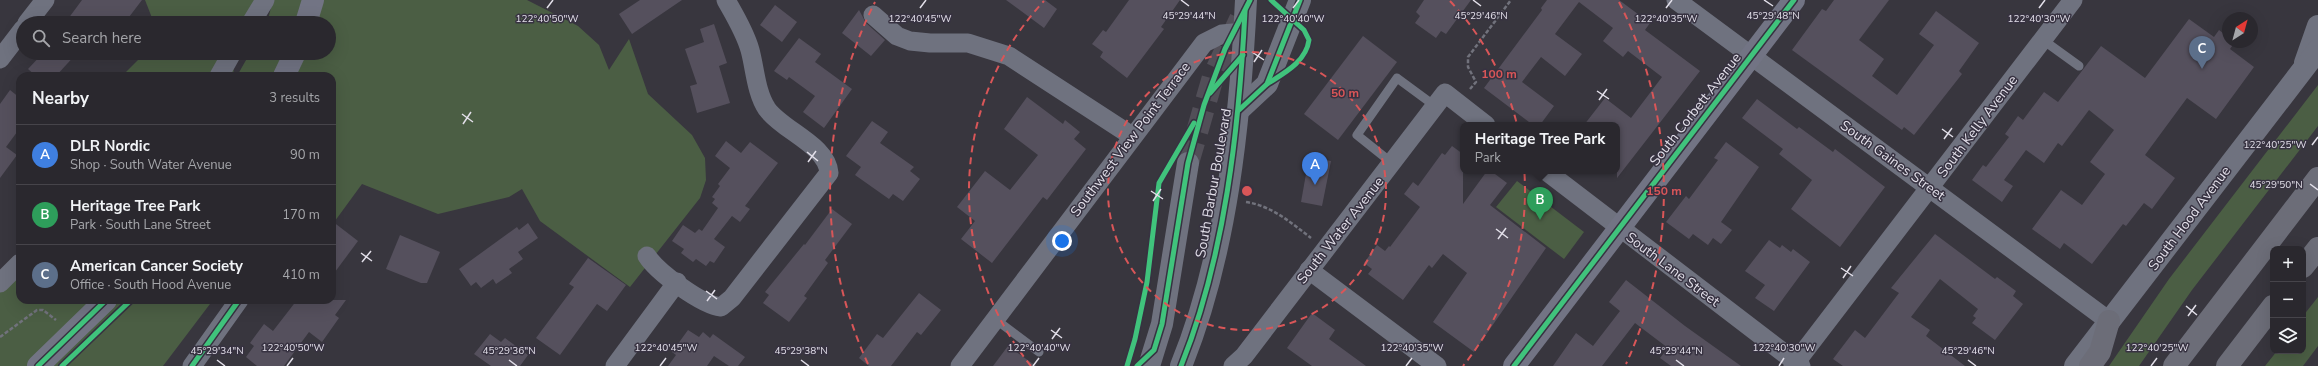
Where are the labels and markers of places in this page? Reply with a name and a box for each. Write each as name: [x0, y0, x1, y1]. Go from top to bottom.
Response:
pin: C: [2189, 36, 2215, 69]
pin: A: [1302, 152, 1328, 185]
centre of rings: [1240, 184, 1254, 198]
pin: B: [1527, 187, 1553, 220]

